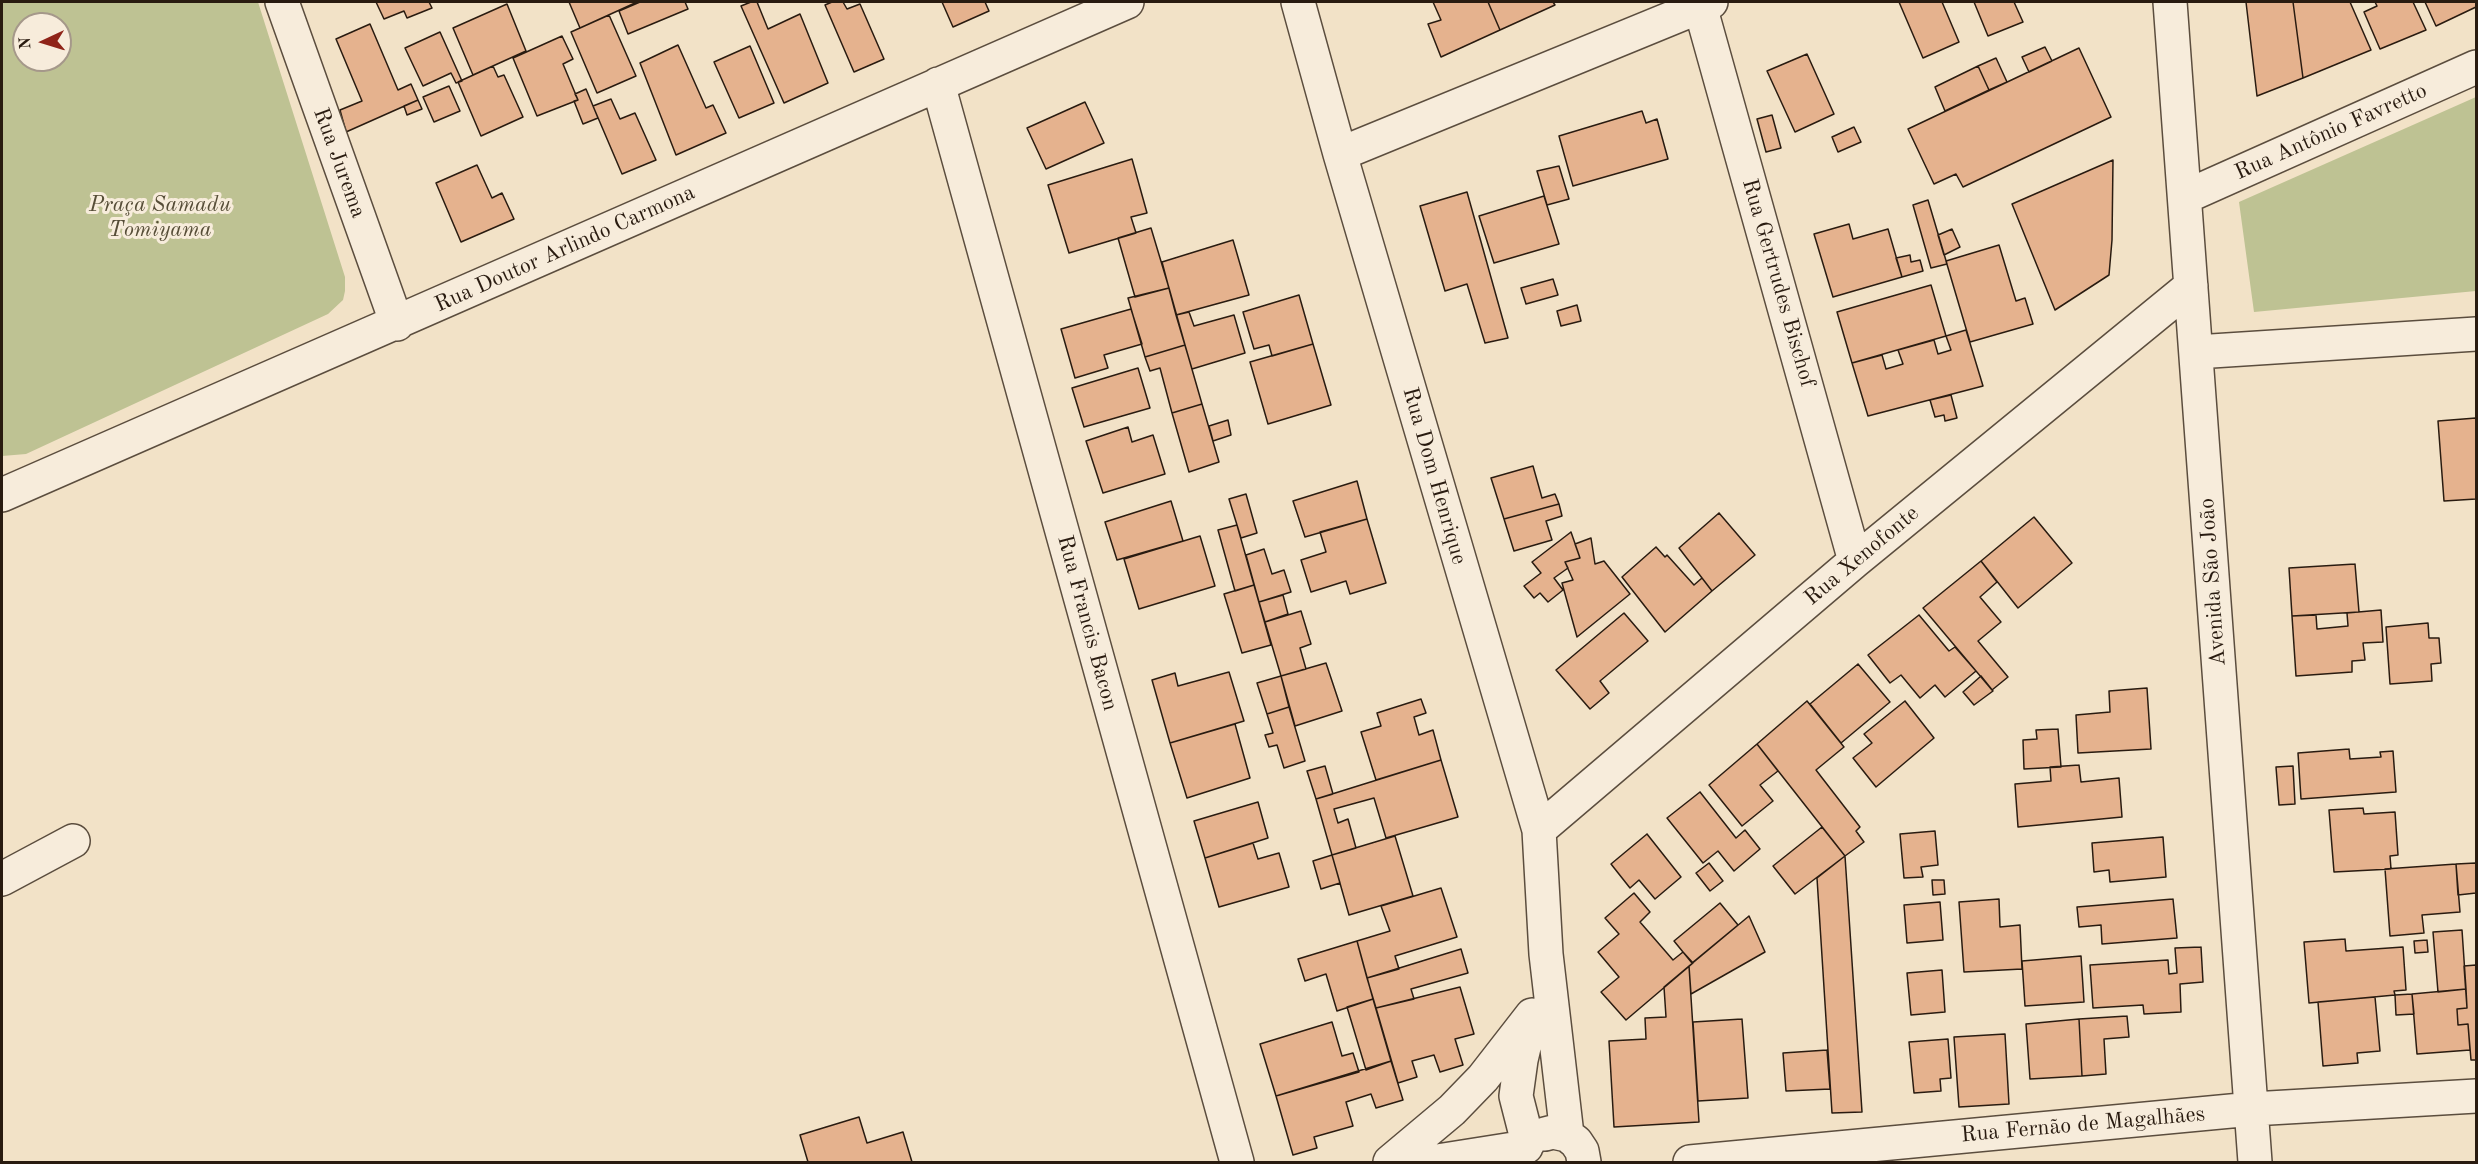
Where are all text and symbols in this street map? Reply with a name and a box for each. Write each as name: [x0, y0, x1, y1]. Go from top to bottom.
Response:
north arrow: [12, 12, 72, 72]
text: N: [18, 36, 34, 50]
street label: Rua Antônio Favretto: [2231, 78, 2431, 186]
street label: Rua Jurema: [307, 104, 371, 222]
street label: Rua Gertrudes Bischof: [1736, 176, 1820, 390]
street label: Rua Doutor Arlindo Carmona: [431, 180, 699, 318]
park label: Praça Samadu Tomiyama: [89, 192, 231, 243]
street label: Rua Dom Henrique: [1396, 384, 1472, 568]
street label: Avenida São João: [2194, 497, 2232, 667]
street label: Rua Xenofonte: [1799, 501, 1925, 611]
street label: Rua Francis Bacon: [1051, 532, 1123, 714]
street label: Rua Fernão de Magalhães: [1960, 1101, 2206, 1149]

